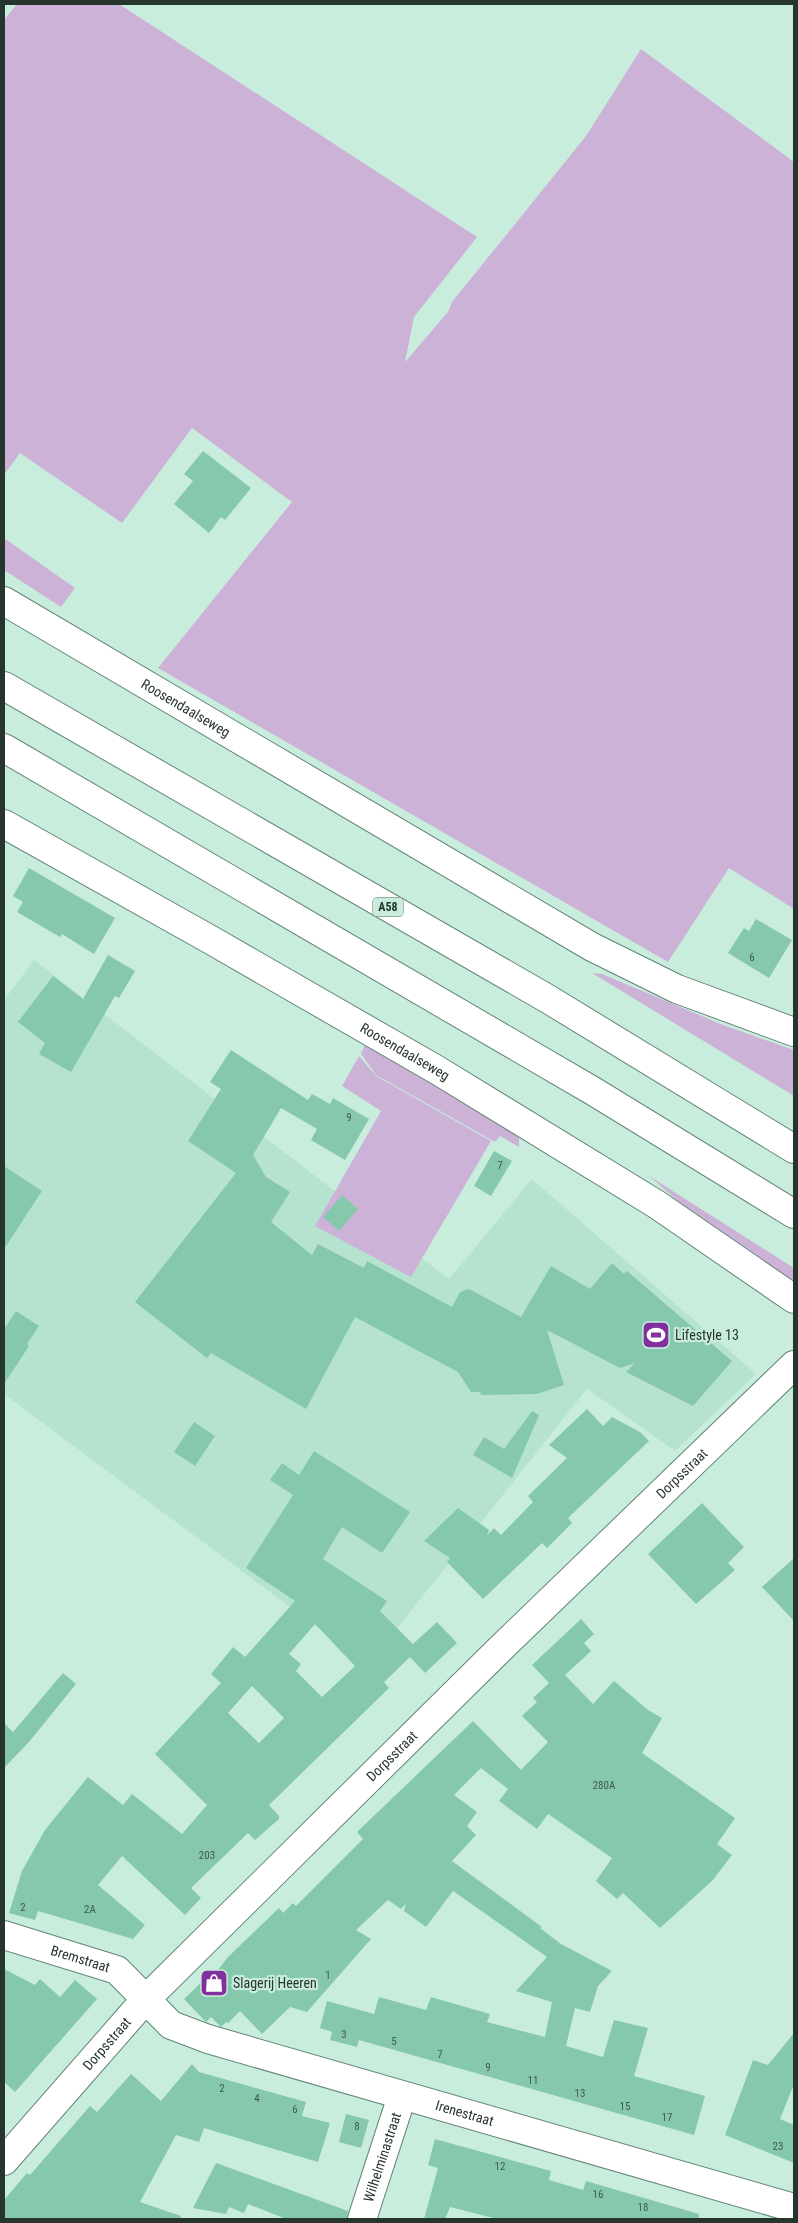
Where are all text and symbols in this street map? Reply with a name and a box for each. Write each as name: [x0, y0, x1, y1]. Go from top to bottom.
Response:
street label: Roosendaalseweg: [139, 676, 233, 740]
road number: A58: [373, 898, 403, 916]
house number: 6: [749, 951, 755, 964]
street label: Roosendaalseweg: [357, 1020, 452, 1084]
house number: 9: [346, 1111, 352, 1124]
house number: 7: [497, 1159, 503, 1172]
sports icon: Lifestyle 13: [641, 1320, 671, 1350]
place label: Lifestyle 13: [675, 1327, 739, 1343]
street label: Dorpsstraat: [653, 1445, 711, 1502]
street label: Dorpsstraat: [363, 1728, 420, 1784]
house number: 280A: [593, 1779, 616, 1792]
house number: 203: [199, 1849, 215, 1862]
house number: 2: [20, 1901, 26, 1914]
house number: 2A: [84, 1903, 97, 1916]
street label: Bremstraat: [49, 1942, 112, 1975]
shop icon: Slagerij Heeren: [199, 1968, 229, 1998]
house number: 1: [325, 1969, 331, 1982]
place label: Slagerij Heeren: [233, 1975, 317, 1991]
street label: Dorpsstraat: [79, 2014, 134, 2073]
house number: 3: [341, 2028, 347, 2041]
house number: 5: [391, 2035, 397, 2048]
house number: 7: [437, 2048, 443, 2061]
house number: 9: [485, 2061, 491, 2074]
house number: 11: [528, 2074, 538, 2087]
house number: 2: [219, 2082, 225, 2095]
house number: 13: [575, 2087, 585, 2100]
house number: 4: [254, 2092, 260, 2105]
street label: Irenestraat: [434, 2097, 495, 2129]
house number: 15: [620, 2100, 630, 2113]
house number: 6: [292, 2103, 298, 2116]
street label: Wilhelminastraat: [360, 2110, 404, 2204]
house number: 17: [662, 2111, 672, 2124]
house number: 8: [354, 2120, 360, 2133]
house number: 23: [773, 2140, 783, 2153]
house number: 12: [495, 2160, 505, 2173]
house number: 16: [593, 2188, 603, 2201]
house number: 18: [638, 2201, 648, 2214]

